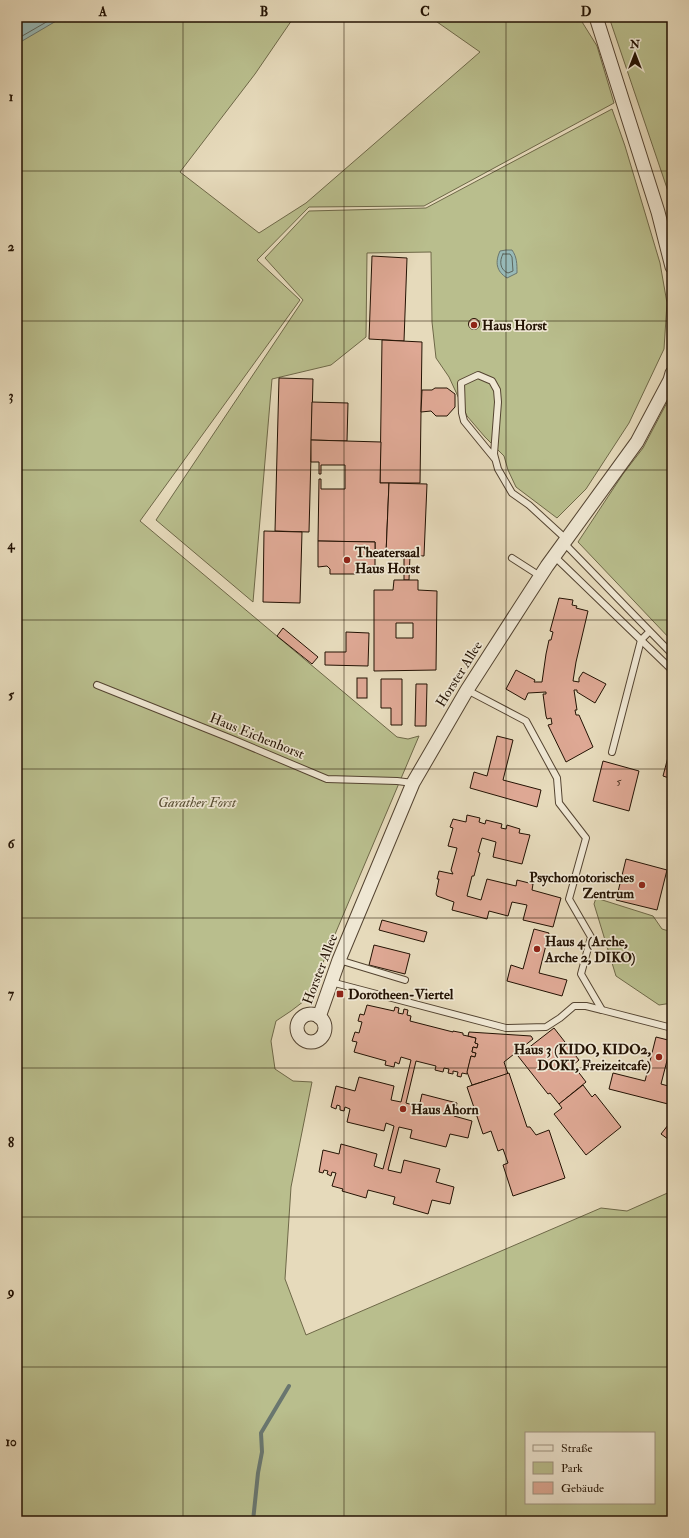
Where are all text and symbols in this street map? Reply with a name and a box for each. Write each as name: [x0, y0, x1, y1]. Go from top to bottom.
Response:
text: A: [98, 4, 108, 20]
text: B: [260, 4, 268, 20]
text: C: [420, 4, 430, 20]
text: D: [581, 4, 592, 20]
north arrow: [615, 34, 655, 74]
text: N: [629, 38, 641, 51]
text: 1: [9, 89, 14, 105]
text: 2: [8, 239, 15, 255]
place label: Haus Horst: [482, 317, 547, 334]
marker: Haus Horst: [469, 320, 479, 330]
text: 3: [9, 388, 14, 404]
text: 4: [6, 537, 15, 553]
place label: Theatersaal Haus Horst: [354, 544, 420, 577]
marker: Theatersaal Haus Horst: [342, 555, 352, 565]
street label: Horster Allee: [432, 638, 486, 710]
text: 5: [8, 687, 14, 703]
street label: Haus Eichenhorst: [207, 709, 307, 763]
house number: 5: [616, 774, 622, 789]
park label: Garather Forst: [158, 794, 237, 811]
text: 6: [8, 836, 16, 852]
place label: Psychomotorisches Zentrum: [529, 869, 634, 902]
marker: Psychomotorisches Zentrum: [637, 880, 647, 890]
street label: Horster Allee: [299, 931, 341, 1007]
place label: Haus 4 (Arche, Arche 2, DIKO): [544, 933, 636, 966]
marker: Haus 4 (Arche, Arche 2, DIKO): [532, 944, 542, 954]
text: 7: [8, 986, 15, 1002]
place label: Dorotheen-Viertel: [348, 986, 454, 1003]
marker: Dorotheen-Viertel: [335, 989, 345, 999]
place label: Haus 3 (KIDO, KIDO2, DOKI, Freizeitcafe): [514, 1041, 652, 1074]
marker: Haus 3 (KIDO, KIDO2, DOKI, Freizeitcafe): [654, 1052, 664, 1062]
place label: Haus Ahorn: [411, 1101, 479, 1118]
marker: Haus Ahorn: [398, 1104, 408, 1114]
text: 8: [8, 1135, 14, 1151]
text: 9: [6, 1284, 15, 1300]
legend: [525, 1432, 655, 1504]
text: 10: [5, 1434, 17, 1450]
text: Straße: [561, 1441, 592, 1456]
text: Park: [561, 1461, 583, 1476]
text: Gebäude: [561, 1481, 604, 1496]

